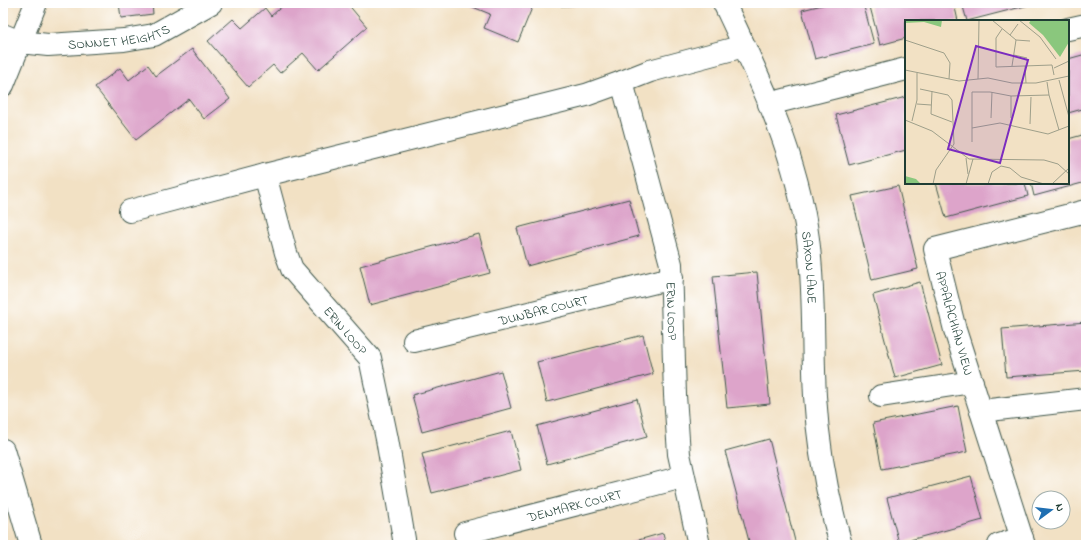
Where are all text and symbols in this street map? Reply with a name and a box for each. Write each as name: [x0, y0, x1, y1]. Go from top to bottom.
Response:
street label: SONNET HEIGHTS: [67, 20, 174, 55]
inset map: [905, 20, 1069, 184]
street label: SAXON LANE: [796, 230, 821, 304]
street label: APPALACHIAN VIEW: [930, 269, 977, 378]
street label: ERIN LOOP: [661, 281, 681, 341]
street label: DUNBAR COURT: [496, 291, 591, 331]
street label: ERIN LOOP: [318, 303, 371, 360]
street label: DENMARK COURT: [524, 485, 625, 528]
north arrow: [1031, 490, 1071, 530]
text: N: [1051, 502, 1068, 513]

